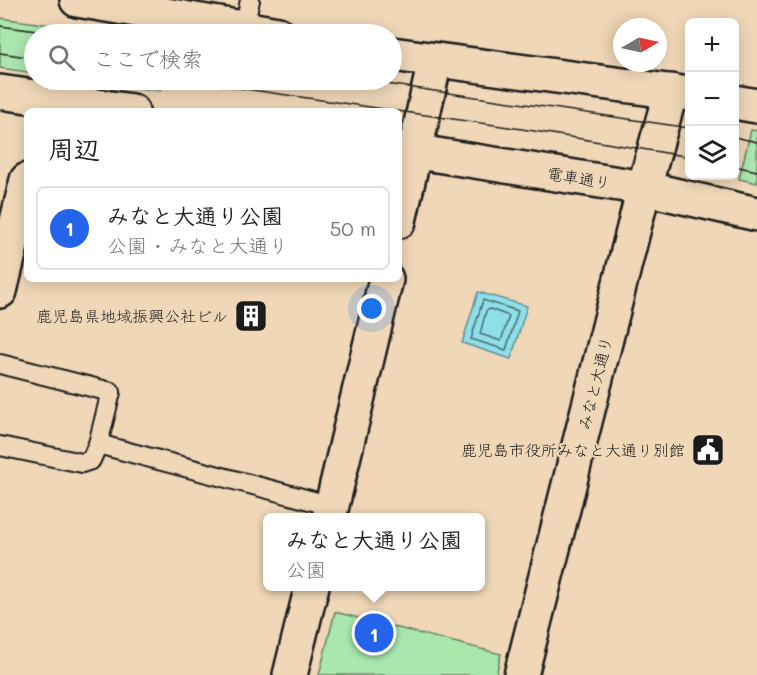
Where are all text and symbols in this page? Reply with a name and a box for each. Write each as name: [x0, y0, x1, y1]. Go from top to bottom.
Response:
north arrow: [613, 18, 667, 72]
map controls: [685, 18, 739, 180]
button: +: [685, 18, 739, 72]
search box: [24, 24, 402, 90]
icon: search: [45, 41, 78, 74]
text: ここで検索: [93, 44, 203, 73]
button: −: [685, 72, 739, 126]
button: layers: [685, 126, 739, 180]
text: 周辺: [48, 132, 100, 166]
street label: 電車通り: [546, 162, 612, 193]
text: みなと大通り公園: [107, 201, 283, 230]
text: 1: [65, 215, 74, 241]
text: 50 m: [330, 215, 376, 241]
text: 公園 · みなと大通り: [107, 232, 289, 258]
your location: [357, 294, 386, 323]
building icon: 鹿児島県地域振興公社ビル: [233, 298, 269, 334]
place label: 鹿児島県地域振興公社ビル: [36, 305, 228, 326]
street label: みなと大通り: [573, 334, 616, 432]
public building icon: 鹿児島市役所みなと大通り別館: [690, 432, 726, 468]
place label: 鹿児島市役所みなと大通り別館: [461, 439, 685, 460]
popup: [263, 513, 485, 591]
text: みなと大通り公園: [286, 525, 462, 554]
text: 公園: [286, 556, 326, 582]
pin: 1: [354, 610, 394, 656]

